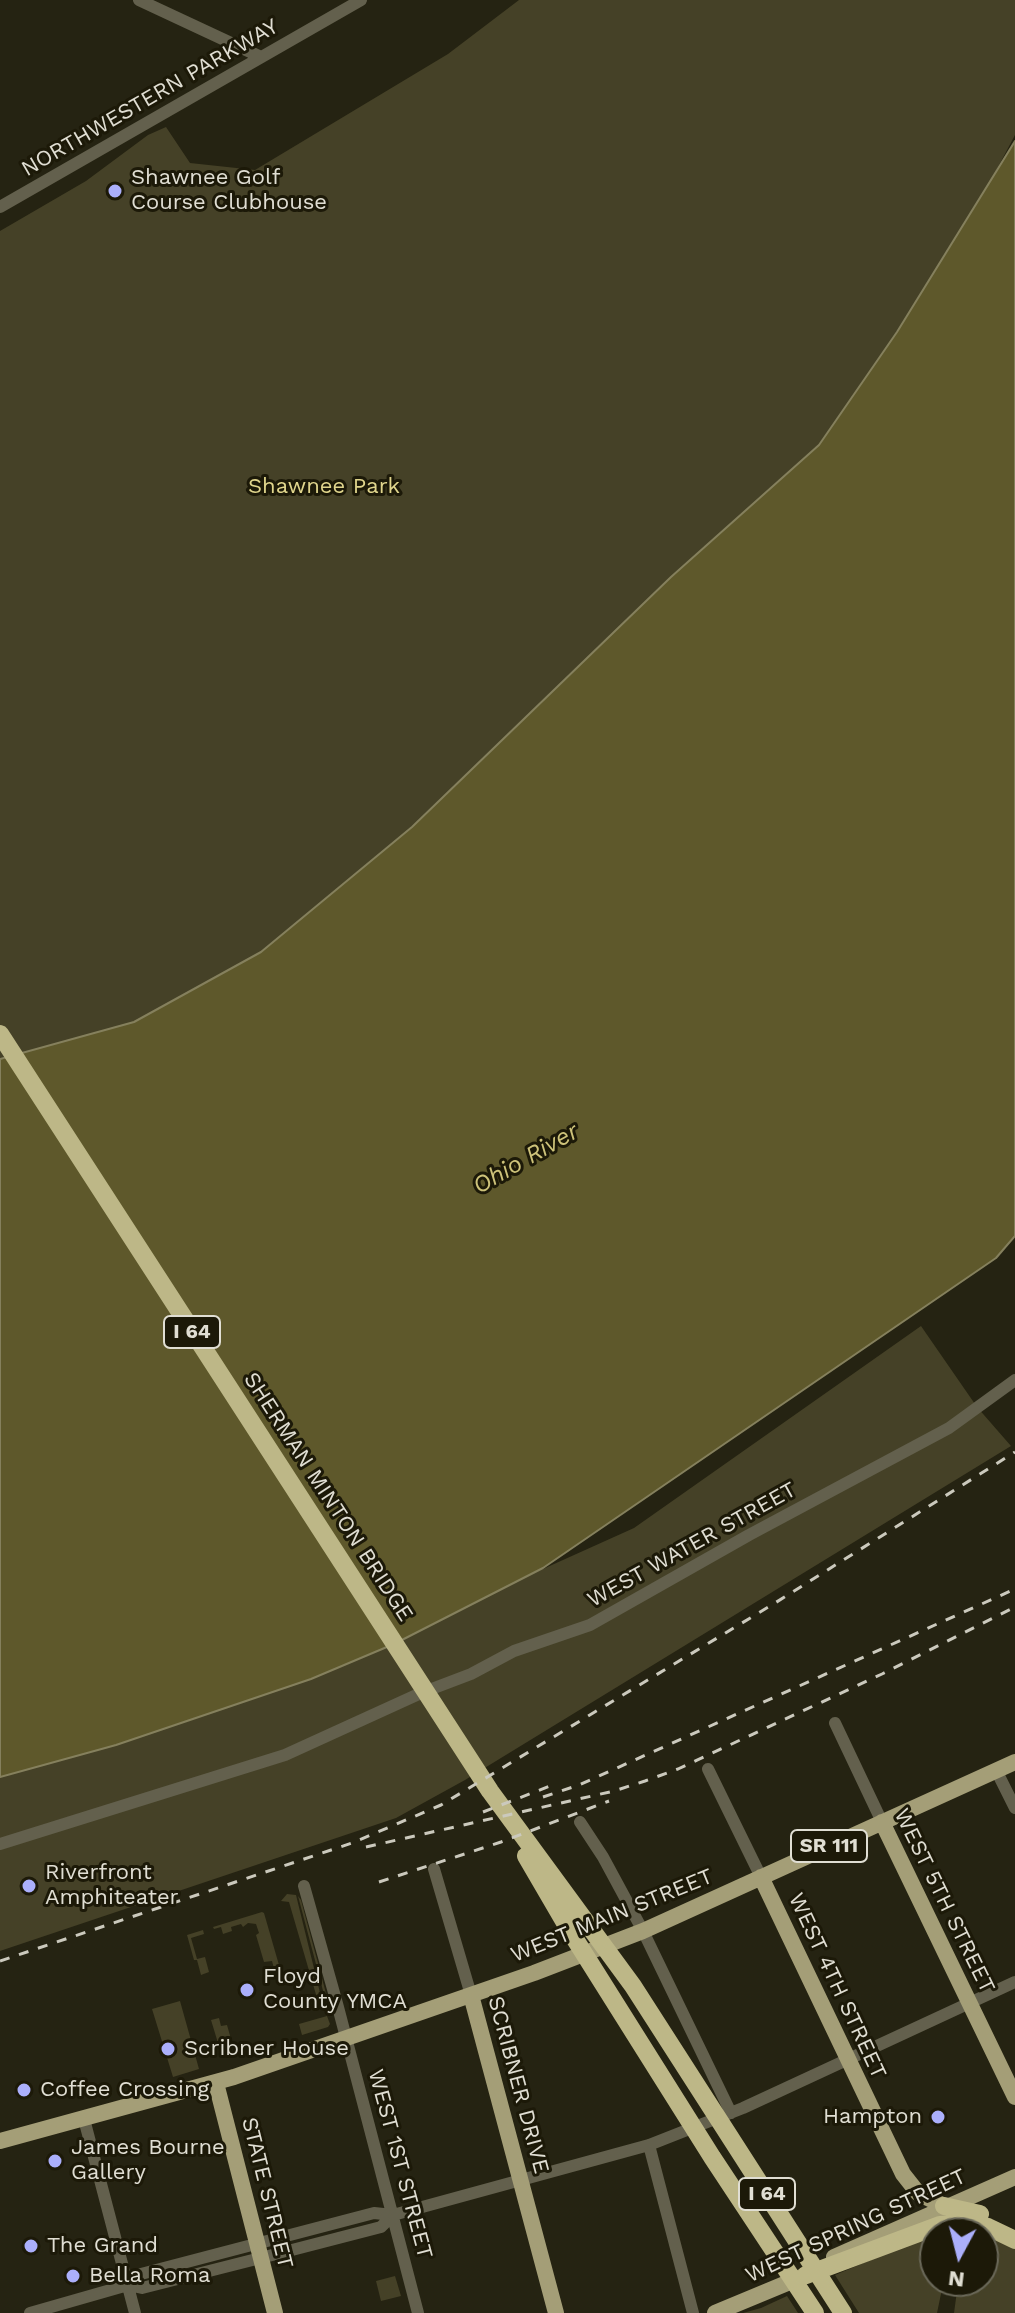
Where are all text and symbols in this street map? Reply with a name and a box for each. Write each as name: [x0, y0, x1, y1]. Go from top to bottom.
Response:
street label: NORTHWESTERN PARKWAY: [17, 13, 283, 183]
place label: Shawnee Golf Course Clubhouse: [131, 165, 327, 216]
marker: Shawnee Golf Course Clubhouse: [106, 182, 124, 200]
park label: Shawnee Park: [248, 474, 400, 500]
water label: Ohio River: [468, 1117, 584, 1201]
road number: I 64: [164, 1316, 220, 1348]
street label: SHERMAN MINTON BRIDGE: [238, 1368, 418, 1626]
street label: WEST WATER STREET: [583, 1477, 801, 1613]
street label: WEST 5TH STREET: [888, 1804, 1000, 1998]
road number: SR 111: [791, 1830, 867, 1862]
place label: Riverfront Amphiteater: [45, 1860, 179, 1912]
street label: WEST MAIN STREET: [507, 1863, 717, 1969]
marker: Riverfront Amphiteater: [20, 1877, 38, 1895]
street label: WEST 4TH STREET: [782, 1889, 892, 2083]
place label: Floyd County YMCA: [263, 1964, 407, 2016]
marker: Floyd County YMCA: [238, 1981, 256, 1999]
street label: SCRIBNER DRIVE: [482, 1994, 554, 2176]
place label: Scribner House: [184, 2036, 349, 2062]
marker: Scribner House: [159, 2040, 177, 2058]
street label: WEST 1ST STREET: [362, 2066, 438, 2262]
place label: Coffee Crossing: [40, 2077, 209, 2103]
marker: Coffee Crossing: [15, 2081, 33, 2099]
place label: Hampton: [823, 2104, 922, 2130]
marker: Hampton: [929, 2108, 947, 2126]
street label: STATE STREET: [235, 2115, 299, 2271]
place label: James Bourne Gallery: [71, 2135, 225, 2186]
marker: James Bourne Gallery: [46, 2152, 64, 2170]
street label: WEST SPRING STREET: [741, 2163, 971, 2289]
road number: I 64: [739, 2178, 795, 2210]
north arrow: [919, 2217, 999, 2297]
place label: The Grand: [47, 2233, 158, 2259]
marker: The Grand: [22, 2237, 40, 2255]
place label: Bella Roma: [89, 2263, 210, 2289]
marker: Bella Roma: [64, 2267, 82, 2285]

